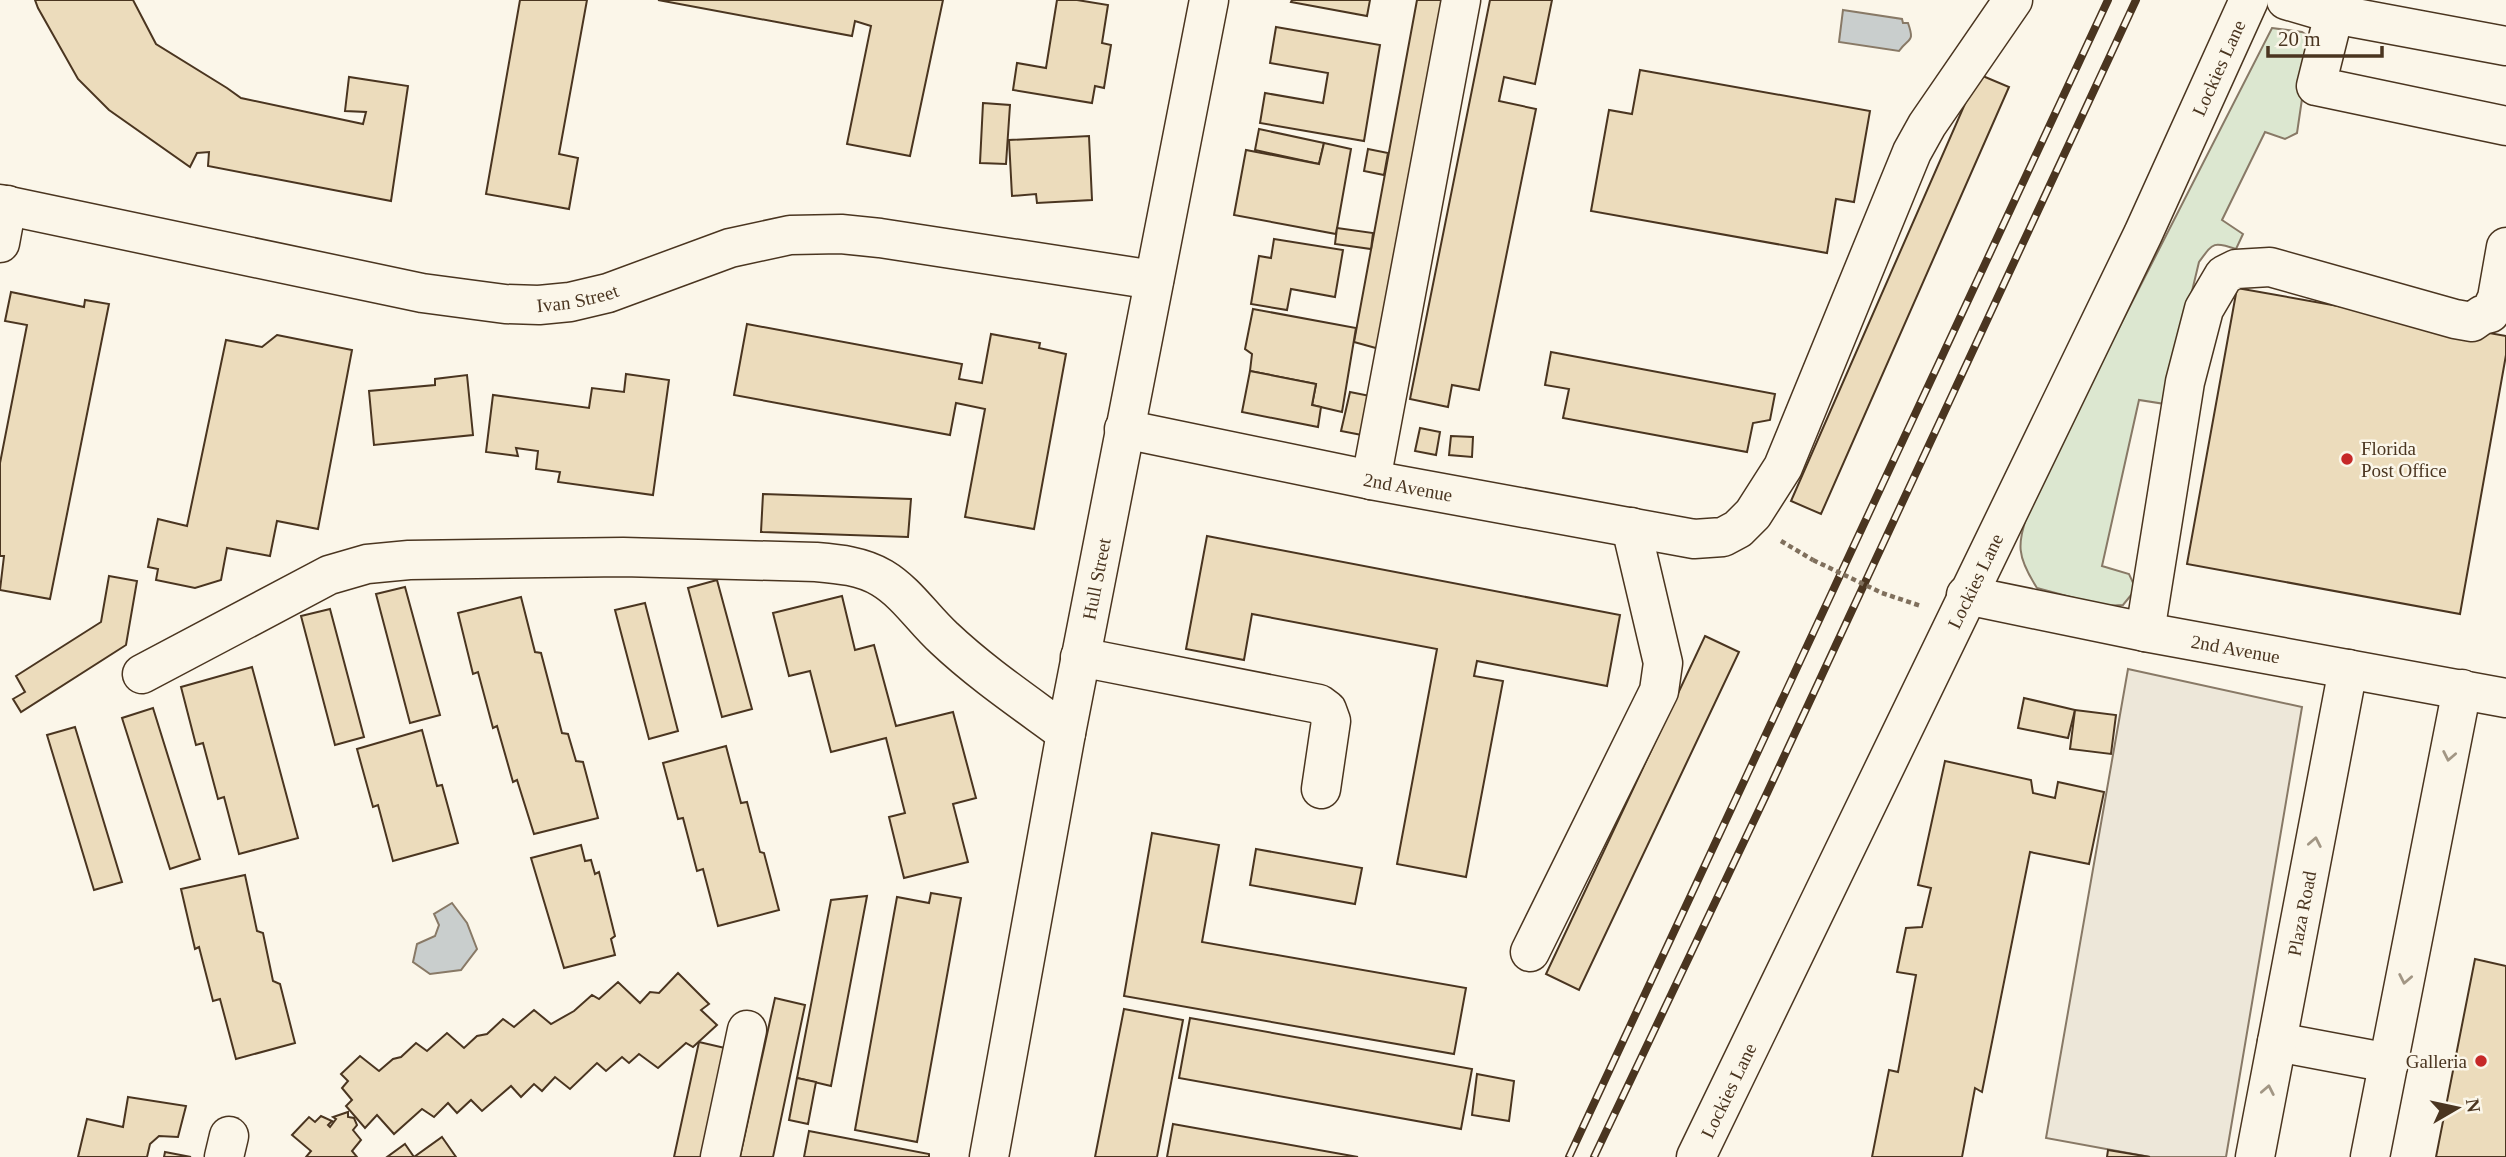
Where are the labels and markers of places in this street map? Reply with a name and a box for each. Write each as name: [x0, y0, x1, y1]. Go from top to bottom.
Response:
place label: Florida Post Office: [2361, 438, 2447, 481]
marker: Florida Post Office: [2339, 451, 2355, 467]
place label: Galleria: [2406, 1051, 2468, 1072]
marker: Galleria: [2473, 1053, 2489, 1069]

